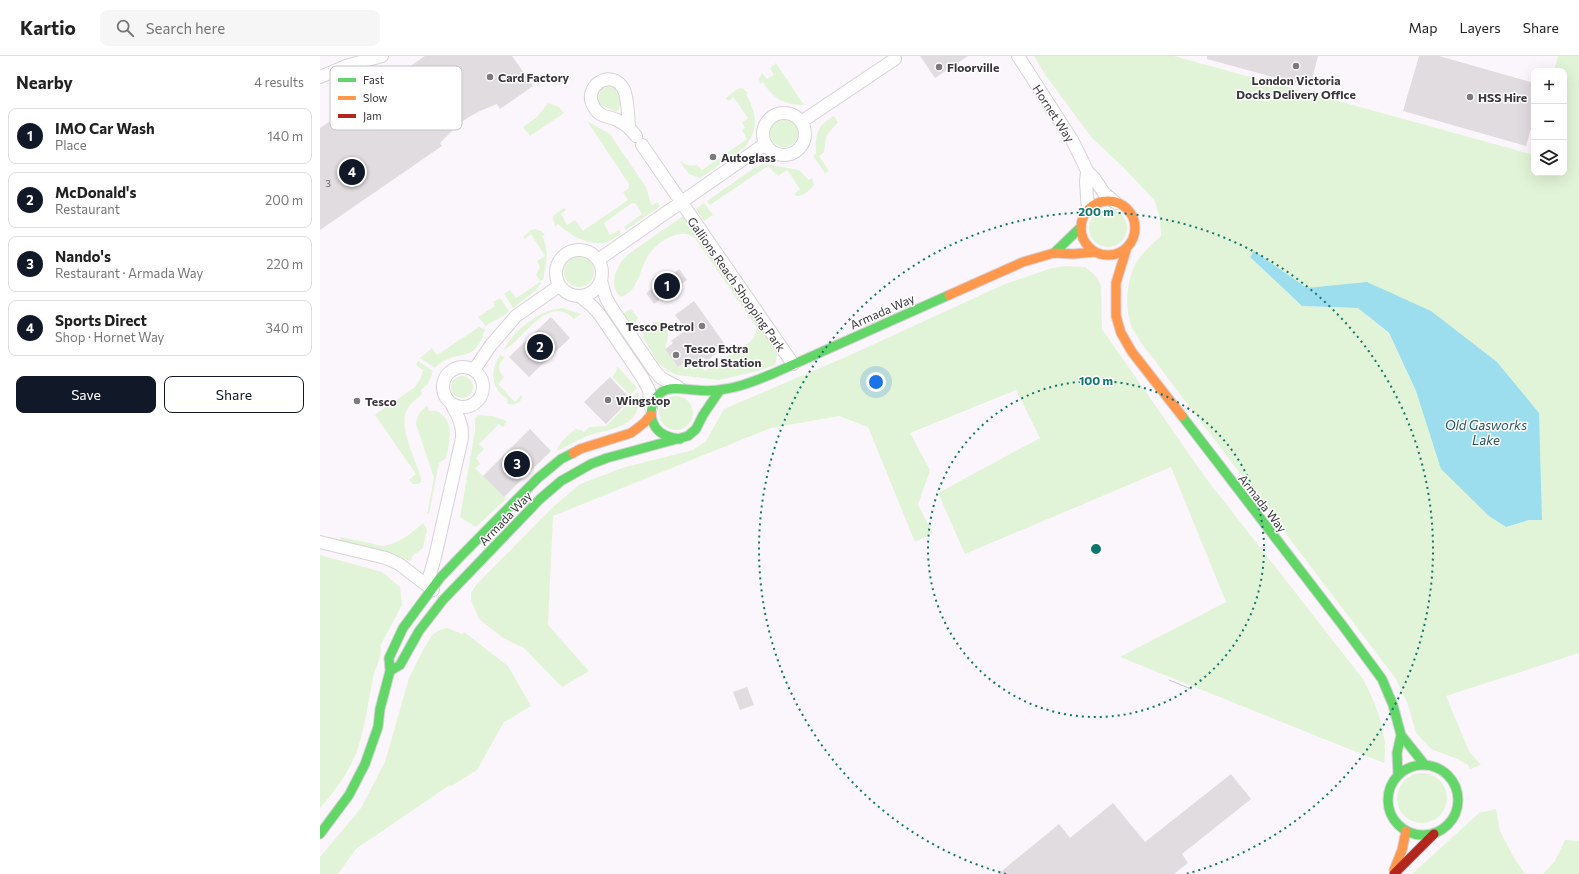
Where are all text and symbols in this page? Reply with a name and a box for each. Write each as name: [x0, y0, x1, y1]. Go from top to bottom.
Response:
search box: [100, 10, 380, 46]
text: Kartio: [20, 16, 76, 39]
icon: search: [114, 17, 136, 39]
text: Search here: [146, 19, 225, 37]
text: Map: [1409, 19, 1437, 36]
text: Layers: [1459, 19, 1501, 36]
text: Share: [1523, 19, 1559, 36]
place label: Floorville: [947, 60, 999, 74]
marker: London Victoria Docks Delivery Office: [1291, 61, 1301, 71]
marker: Floorville: [934, 62, 944, 72]
legend: [330, 66, 462, 130]
map controls: [1531, 68, 1567, 176]
button: +: [1531, 68, 1567, 104]
place label: Card Factory: [498, 70, 570, 84]
text: Nearby: [16, 72, 73, 93]
marker: Card Factory: [485, 72, 495, 82]
text: Fast: [363, 73, 385, 86]
place label: London Victoria Docks Delivery Office: [1236, 73, 1356, 101]
text: 4 results: [254, 74, 304, 90]
street label: Hornet Way: [1030, 82, 1078, 144]
place label: HSS Hire: [1478, 90, 1527, 104]
text: Slow: [363, 91, 388, 104]
marker: HSS Hire: [1465, 92, 1475, 102]
button: −: [1531, 104, 1567, 140]
text: Jam: [363, 109, 382, 123]
text: IMO Car Wash: [55, 119, 155, 137]
text: 1: [27, 128, 33, 144]
text: 140 m: [267, 128, 303, 144]
text: Place: [55, 137, 87, 153]
button: layers: [1531, 140, 1567, 176]
place label: Autoglass: [721, 150, 776, 164]
marker: Autoglass: [708, 152, 718, 162]
pin: 4: [339, 157, 365, 187]
house number: 3: [325, 177, 331, 189]
text: McDonald's: [55, 183, 136, 201]
text: 2: [26, 192, 34, 208]
text: 200 m: [265, 192, 303, 208]
text: Restaurant: [55, 201, 120, 217]
text: 200 m: [1078, 204, 1114, 218]
street label: Gallions Reach Shopping Park: [685, 214, 789, 354]
text: Nando's: [55, 247, 111, 265]
text: 3: [26, 256, 34, 272]
text: 220 m: [266, 256, 303, 272]
text: Restaurant · Armada Way: [55, 265, 203, 281]
pin: 1: [654, 271, 680, 301]
street label: Armada Way: [848, 291, 916, 331]
text: Sports Direct: [55, 311, 147, 329]
place label: Tesco Petrol: [626, 319, 694, 333]
text: 4: [26, 320, 34, 336]
text: 340 m: [265, 320, 303, 336]
marker: Tesco Petrol: [697, 321, 707, 331]
text: Shop · Hornet Way: [55, 329, 164, 345]
pin: 2: [527, 332, 553, 362]
place label: Tesco Extra Petrol Station: [684, 341, 762, 369]
marker: Tesco Extra Petrol Station: [671, 350, 681, 360]
your location: [866, 372, 886, 392]
text: 100 m: [1079, 373, 1113, 387]
button: Save: [16, 376, 156, 413]
button: Share: [164, 376, 304, 413]
place label: Wingstop: [616, 393, 670, 407]
place label: Tesco: [365, 394, 397, 408]
marker: Wingstop: [603, 395, 613, 405]
marker: Tesco: [352, 396, 362, 406]
water label: Old Gasworks Lake: [1445, 417, 1527, 448]
pin: 3: [504, 449, 530, 479]
street label: Armada Way: [1236, 471, 1290, 535]
street label: Armada Way: [476, 488, 534, 548]
centre of rings: [1089, 542, 1103, 556]

